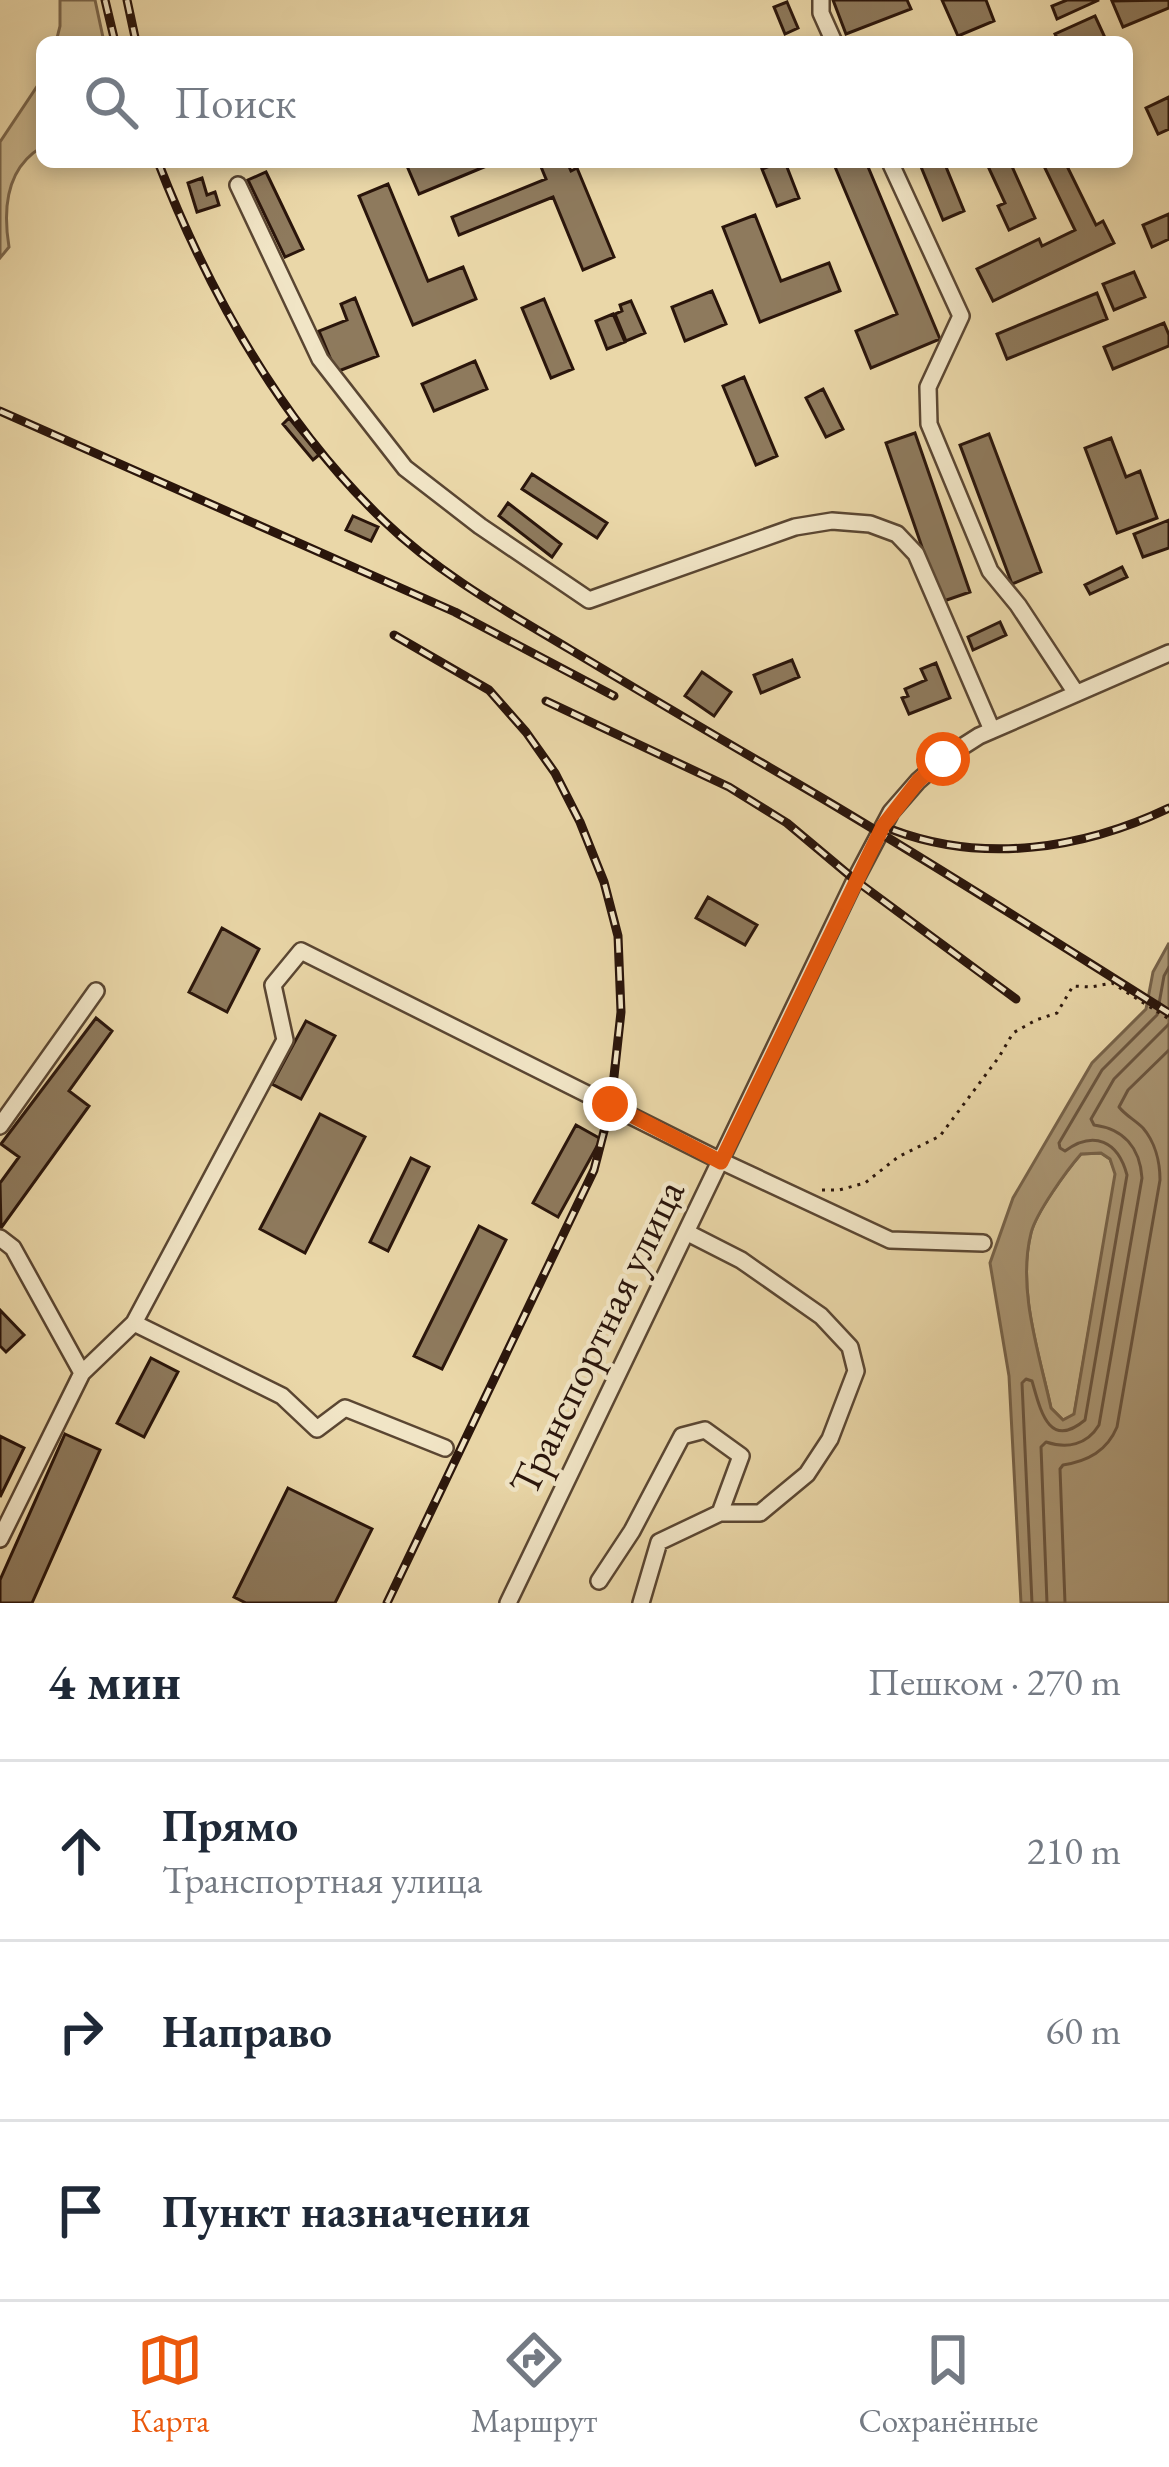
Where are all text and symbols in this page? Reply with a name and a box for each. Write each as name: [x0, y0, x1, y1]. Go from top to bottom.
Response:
search box: [36, 36, 1133, 168]
icon: search: [78, 69, 144, 135]
text: Поиск: [174, 73, 296, 131]
route start: [916, 732, 970, 786]
route end: [583, 1077, 637, 1131]
street label: Транспортная улица: [496, 1170, 697, 1504]
text: 4 мин: [48, 1648, 181, 1714]
text: Пешком · 270 m: [868, 1656, 1121, 1707]
text: Прямо: [162, 1796, 298, 1854]
icon: ahead: [48, 1818, 114, 1884]
text: 210 m: [1027, 1825, 1121, 1876]
text: Транспортная улица: [162, 1854, 482, 1905]
icon: right: [48, 1998, 114, 2064]
text: Направо: [162, 2002, 332, 2060]
text: 60 m: [1045, 2005, 1121, 2056]
icon: arrive: [48, 2178, 114, 2244]
text: Пункт назначения: [162, 2182, 531, 2240]
tab: Карта: [131, 2327, 209, 2442]
tab: Маршрут: [471, 2327, 597, 2442]
tab: Сохранённые: [858, 2327, 1038, 2442]

